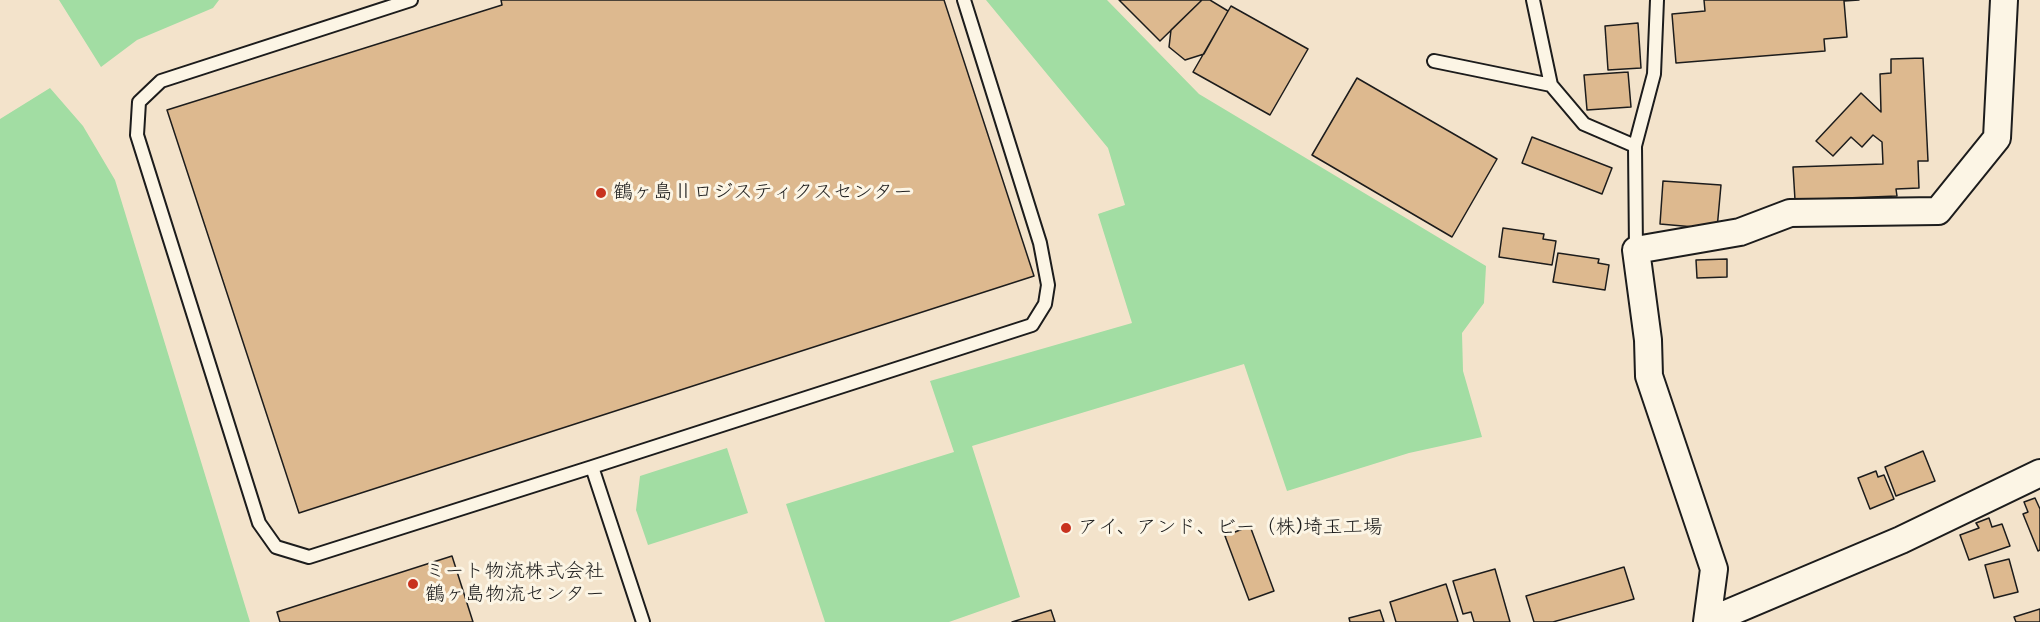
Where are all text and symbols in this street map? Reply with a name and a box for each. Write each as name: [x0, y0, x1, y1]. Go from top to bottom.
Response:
place label: 鶴ヶ島Ⅱロジスティクスセンター: [613, 181, 913, 205]
marker: 鶴ヶ島Ⅱロジスティクスセンター: [594, 186, 608, 200]
place label: アイ、アンド、ビー（株)埼玉工場: [1078, 516, 1383, 540]
marker: アイ、アンド、ビー（株)埼玉工場: [1059, 521, 1073, 535]
place label: ミート物流株式会社 鶴ヶ島物流センター: [425, 560, 605, 607]
marker: ミート物流株式会社 鶴ヶ島物流センター: [406, 577, 420, 591]

